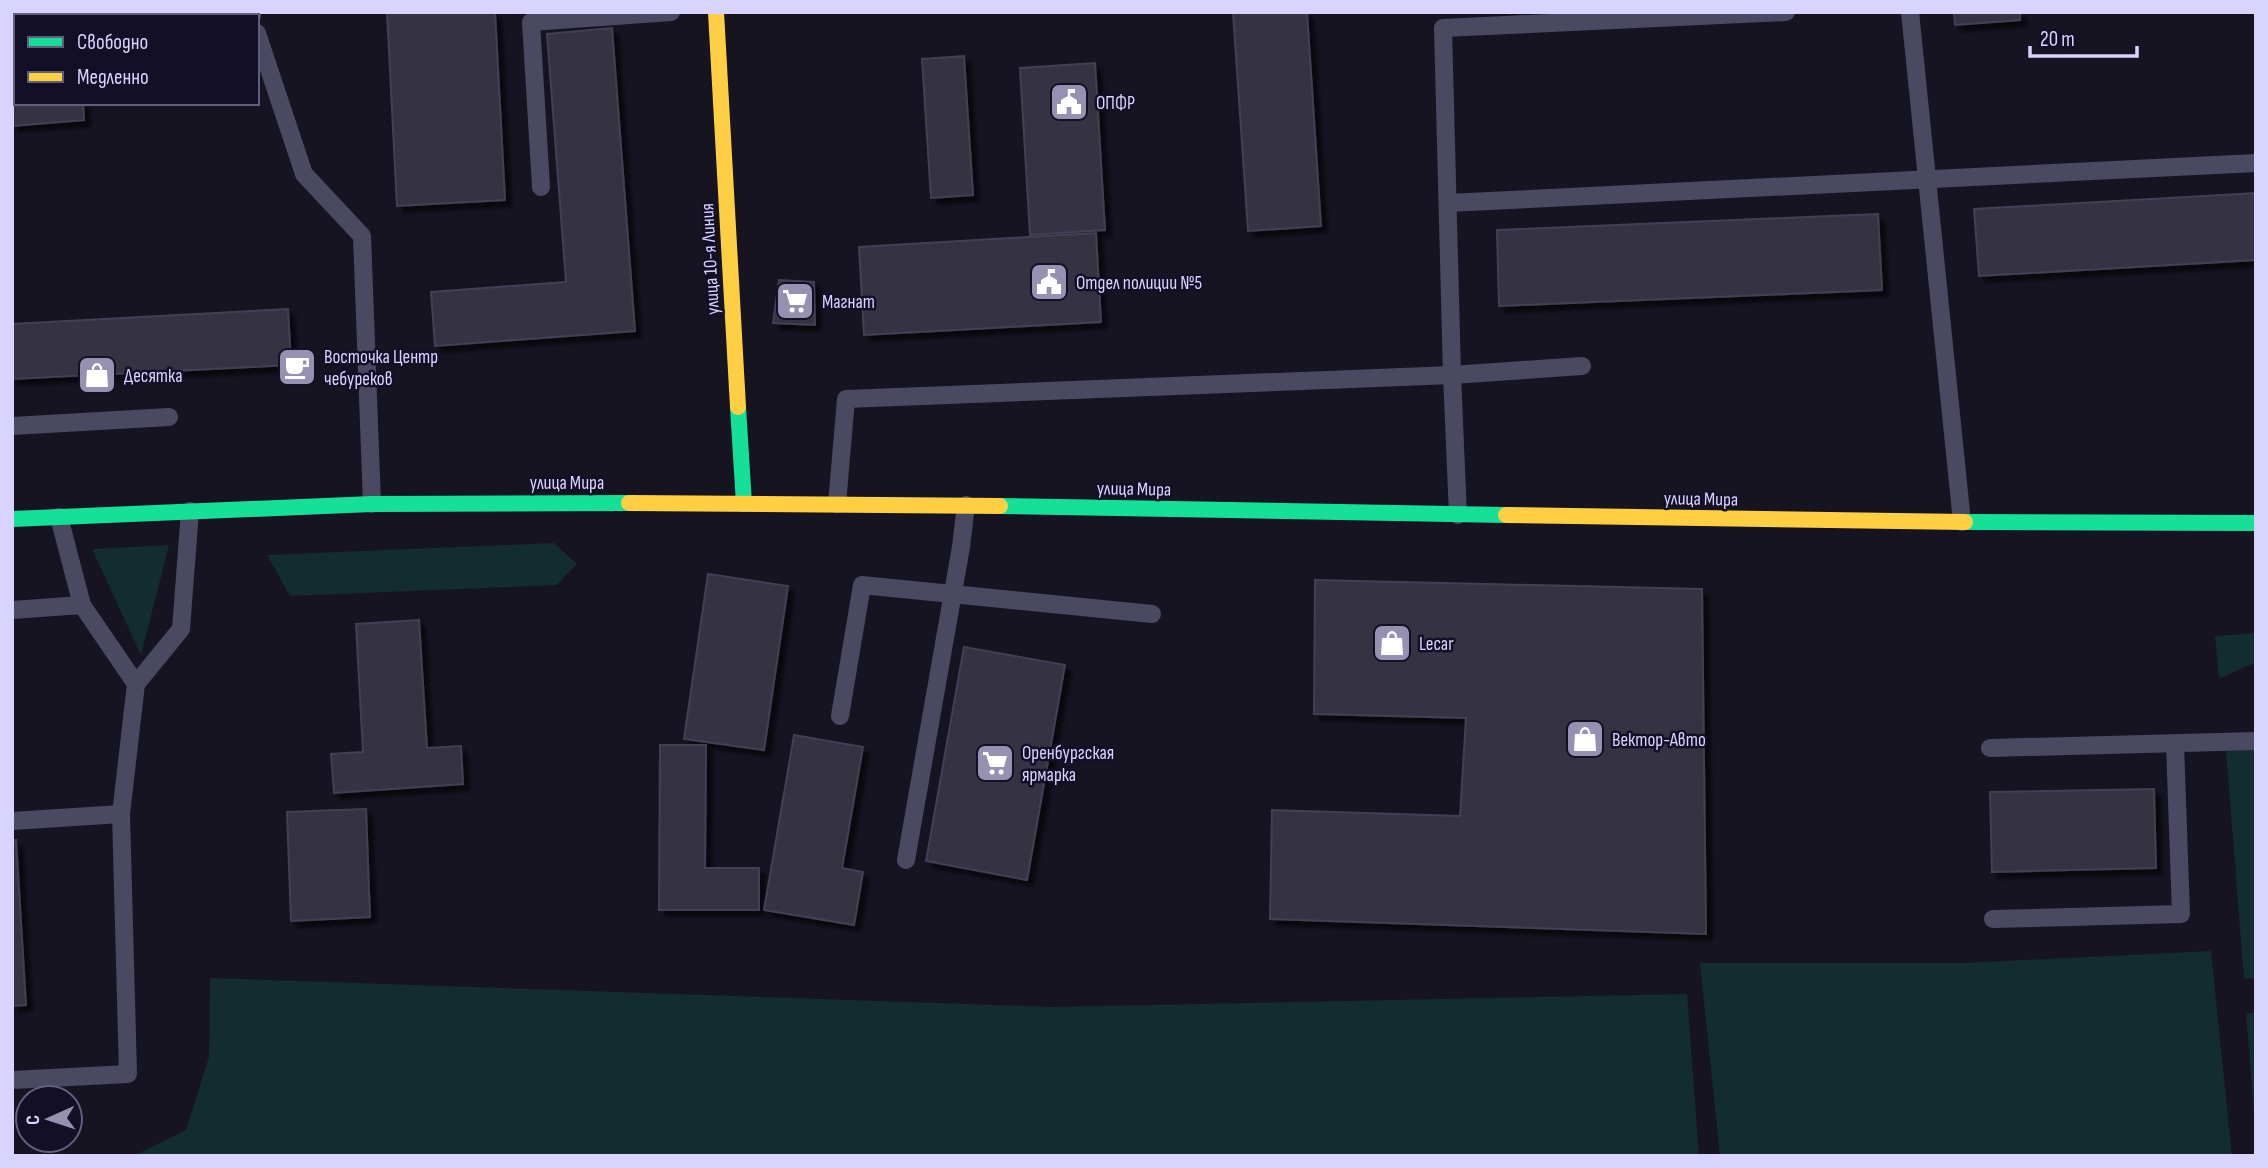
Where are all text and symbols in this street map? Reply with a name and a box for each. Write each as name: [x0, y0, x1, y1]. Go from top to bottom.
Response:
legend: [14, 14, 259, 105]
scale bar: [2030, 14, 2137, 58]
text: 20 m: [2040, 27, 2075, 52]
text: Свободно: [77, 30, 148, 55]
text: Медленно: [77, 65, 149, 90]
public building icon: ОПФР: [1048, 81, 1090, 123]
place label: ОПФР: [1096, 92, 1135, 115]
street label: улица 10-я Линия: [696, 202, 725, 315]
public building icon: Отдел полиции №5: [1028, 261, 1070, 303]
place label: Отдел полиции №5: [1076, 272, 1202, 295]
supermarket icon: Магнат: [774, 280, 816, 322]
place label: Магнат: [822, 291, 875, 314]
cafe icon: Восточка Центр чебуреков: [276, 346, 318, 388]
place label: Восточка Центр чебуреков: [324, 346, 438, 391]
shop icon: Десятка: [76, 354, 118, 396]
place label: Десятка: [124, 365, 182, 388]
street label: улица Мира: [530, 472, 604, 495]
street label: улица Мира: [1097, 477, 1171, 502]
street label: улица Мира: [1664, 487, 1738, 512]
shop icon: Lecar: [1371, 622, 1413, 664]
place label: Lecar: [1419, 633, 1454, 656]
shop icon: Вектор-Авто: [1564, 718, 1606, 760]
place label: Вектор-Авто: [1612, 729, 1706, 752]
supermarket icon: Оренбургская ярмарка: [974, 742, 1016, 784]
place label: Оренбургская ярмарка: [1022, 742, 1114, 787]
north arrow: [14, 1084, 84, 1154]
text: С: [22, 1114, 45, 1125]

